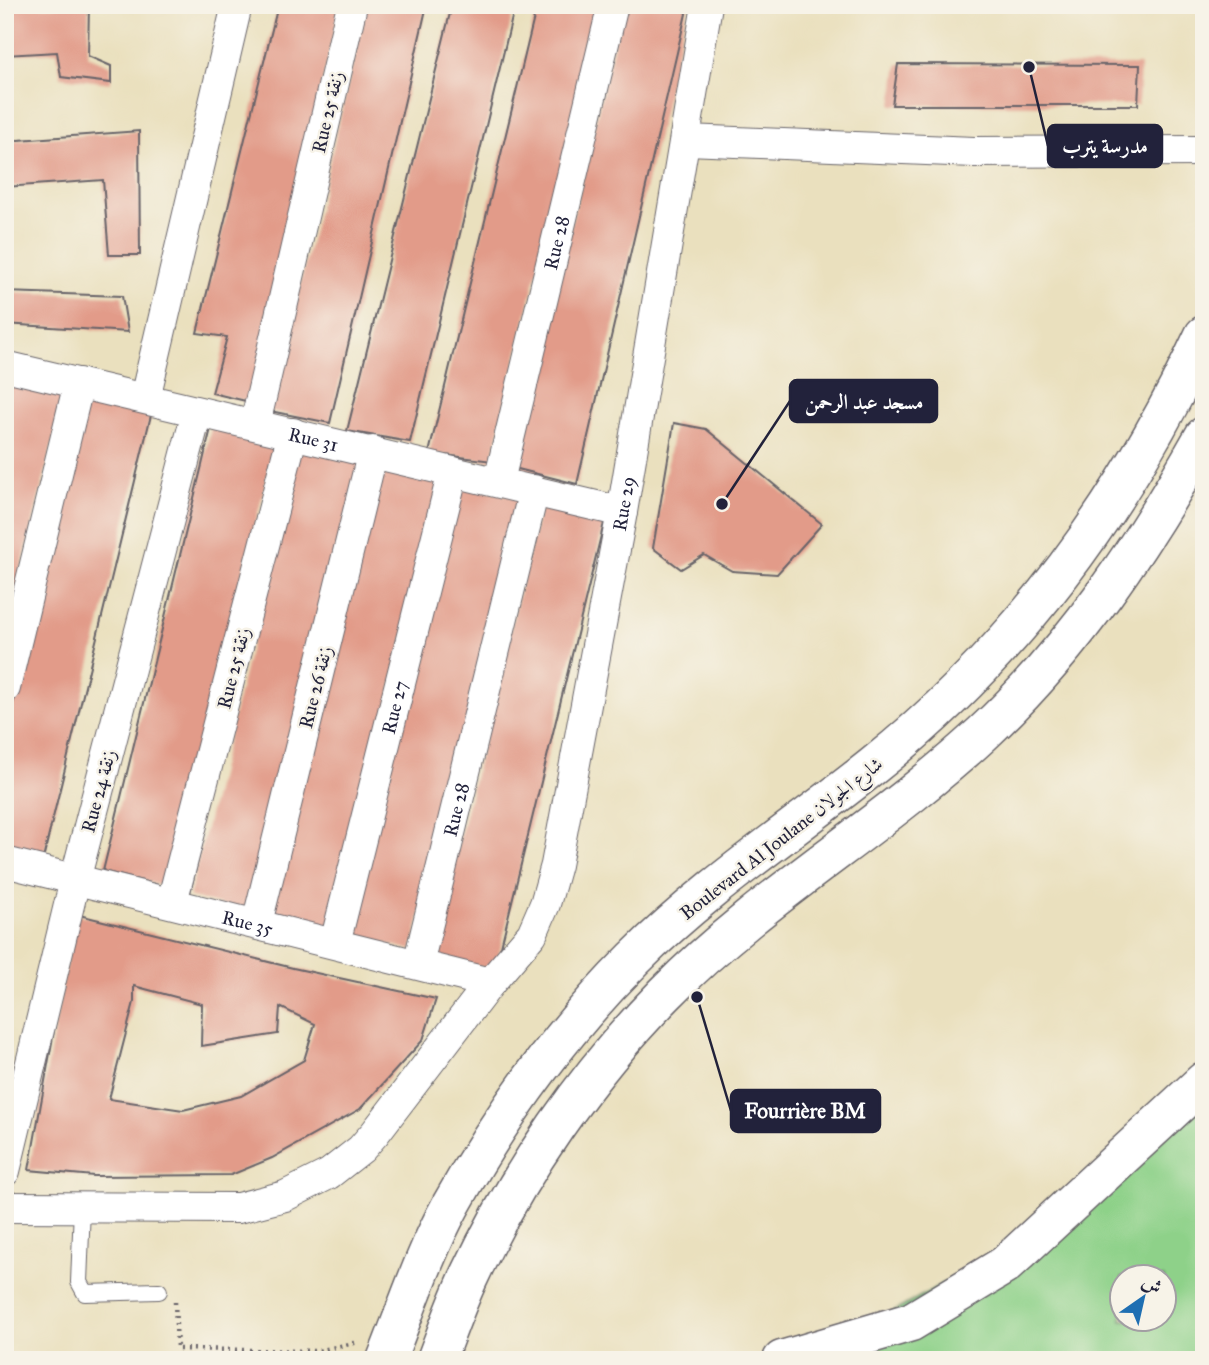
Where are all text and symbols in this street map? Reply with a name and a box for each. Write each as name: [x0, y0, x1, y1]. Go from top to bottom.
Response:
street label: Rue 25 زنقة: [307, 69, 348, 155]
callout: مدرسة يترب: [1048, 125, 1162, 167]
text: مدرسة يترب: [1062, 133, 1148, 159]
street label: Rue 28: [539, 214, 574, 272]
callout: مسجد عبد الرحمن: [790, 380, 937, 422]
text: مسجد عبد الرحمن: [805, 389, 923, 416]
street label: Rue 31: [286, 422, 341, 456]
street label: Rue 29: [608, 475, 640, 533]
street label: Rue 25 زنقة: [212, 625, 255, 711]
street label: Rue 26 زنقة: [294, 644, 337, 731]
street label: Rue 27: [377, 678, 412, 737]
street label: Rue 24 زنقة: [76, 747, 121, 835]
street label: Boulevard Al Joulane شارع الجولان: [676, 752, 890, 928]
street label: Rue 28: [439, 780, 474, 839]
street label: Rue 35: [220, 906, 276, 940]
callout: Fourrière BM: [731, 1090, 880, 1132]
text: Fourrière BM: [744, 1098, 866, 1124]
north arrow: [1108, 1264, 1178, 1334]
text: ش: [1138, 1270, 1166, 1299]

